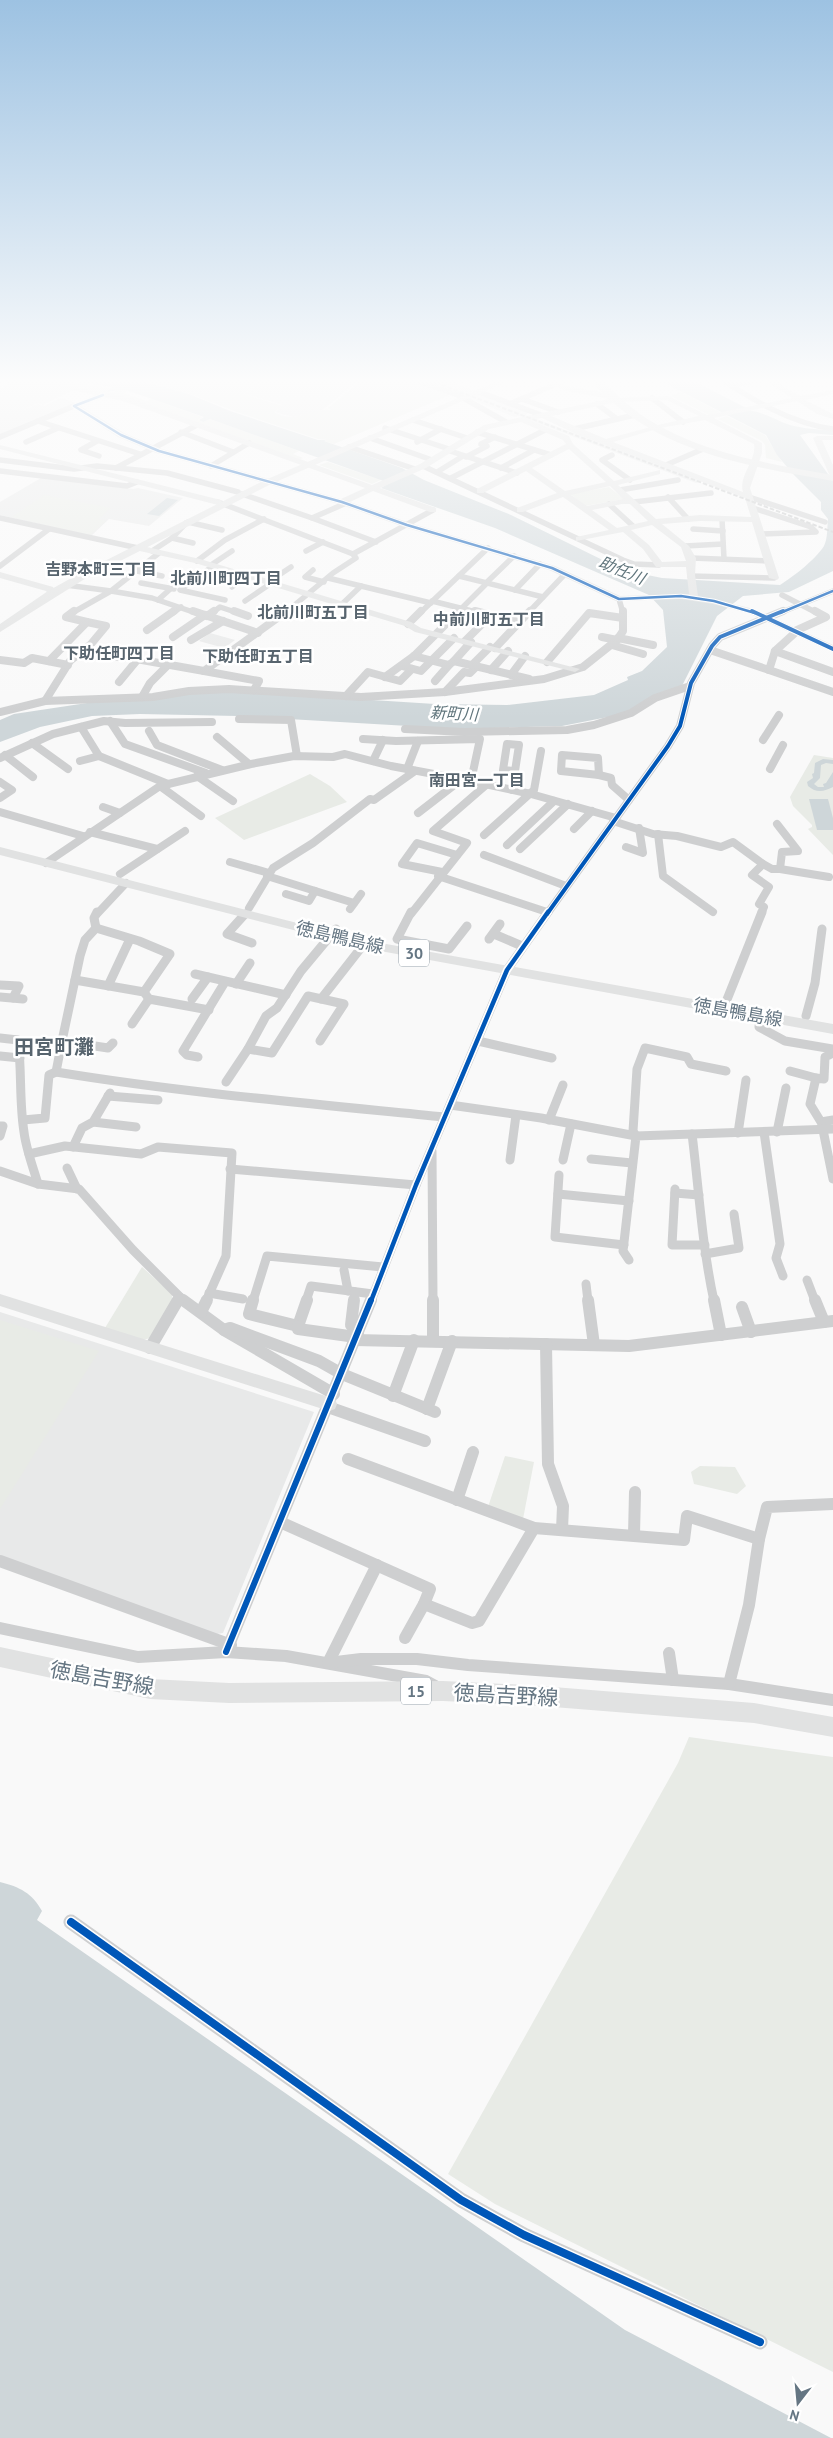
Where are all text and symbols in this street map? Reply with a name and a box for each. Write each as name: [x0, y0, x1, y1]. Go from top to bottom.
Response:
water label: 助任川: [596, 552, 650, 589]
district label: 吉野本町三丁目: [45, 559, 157, 579]
district label: 北前川町四丁目: [170, 568, 282, 588]
district label: 北前川町五丁目: [257, 602, 369, 622]
district label: 中前川町五丁目: [433, 609, 545, 629]
district label: 下助任町四丁目: [63, 643, 175, 663]
district label: 下助任町五丁目: [202, 646, 314, 666]
water label: 新町川: [430, 702, 480, 724]
district label: 南田宮一丁目: [429, 770, 525, 790]
street label: 徳島鴨島線: [294, 916, 386, 958]
road number: 30: [399, 940, 429, 966]
street label: 徳島鴨島線: [692, 993, 784, 1031]
district label: 田宮町灘: [14, 1034, 94, 1060]
street label: 徳島吉野線: [48, 1656, 156, 1700]
road number: 15: [401, 1678, 431, 1704]
street label: 徳島吉野線: [453, 1679, 559, 1711]
north arrow: [773, 2378, 823, 2428]
text: N: [788, 2406, 801, 2425]

